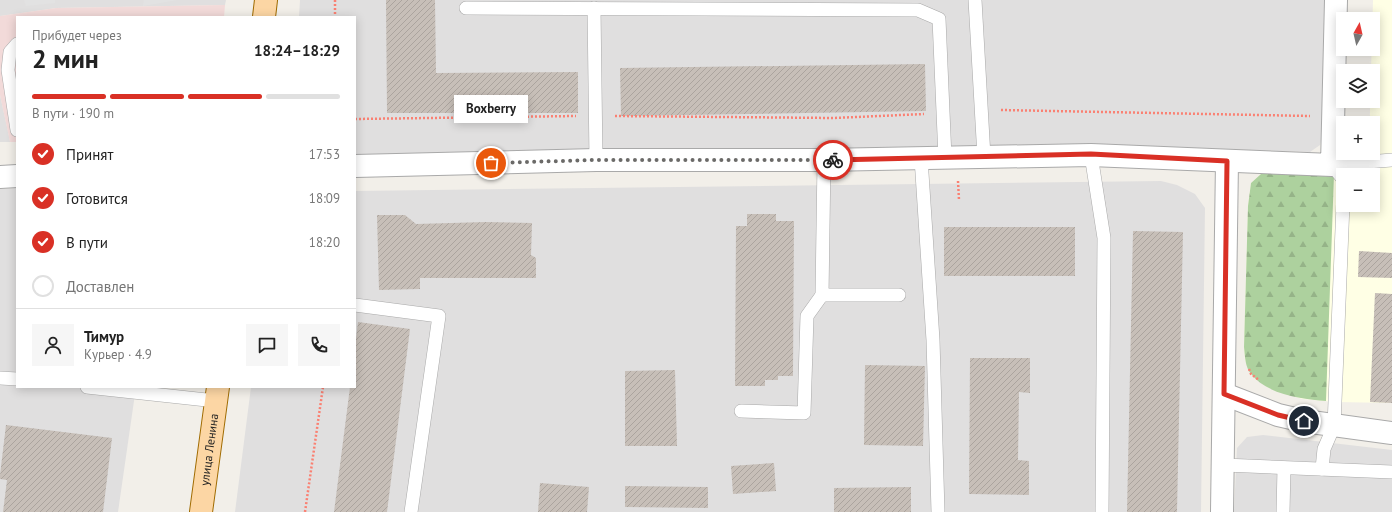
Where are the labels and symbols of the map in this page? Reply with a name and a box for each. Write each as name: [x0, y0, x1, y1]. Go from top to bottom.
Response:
north arrow: [1336, 12, 1380, 56]
callout: Boxberry: [454, 95, 528, 123]
courier: [813, 140, 853, 180]
pin: [474, 146, 508, 180]
pin: [1287, 404, 1321, 438]
street label: улица Ленина: [197, 412, 221, 487]

